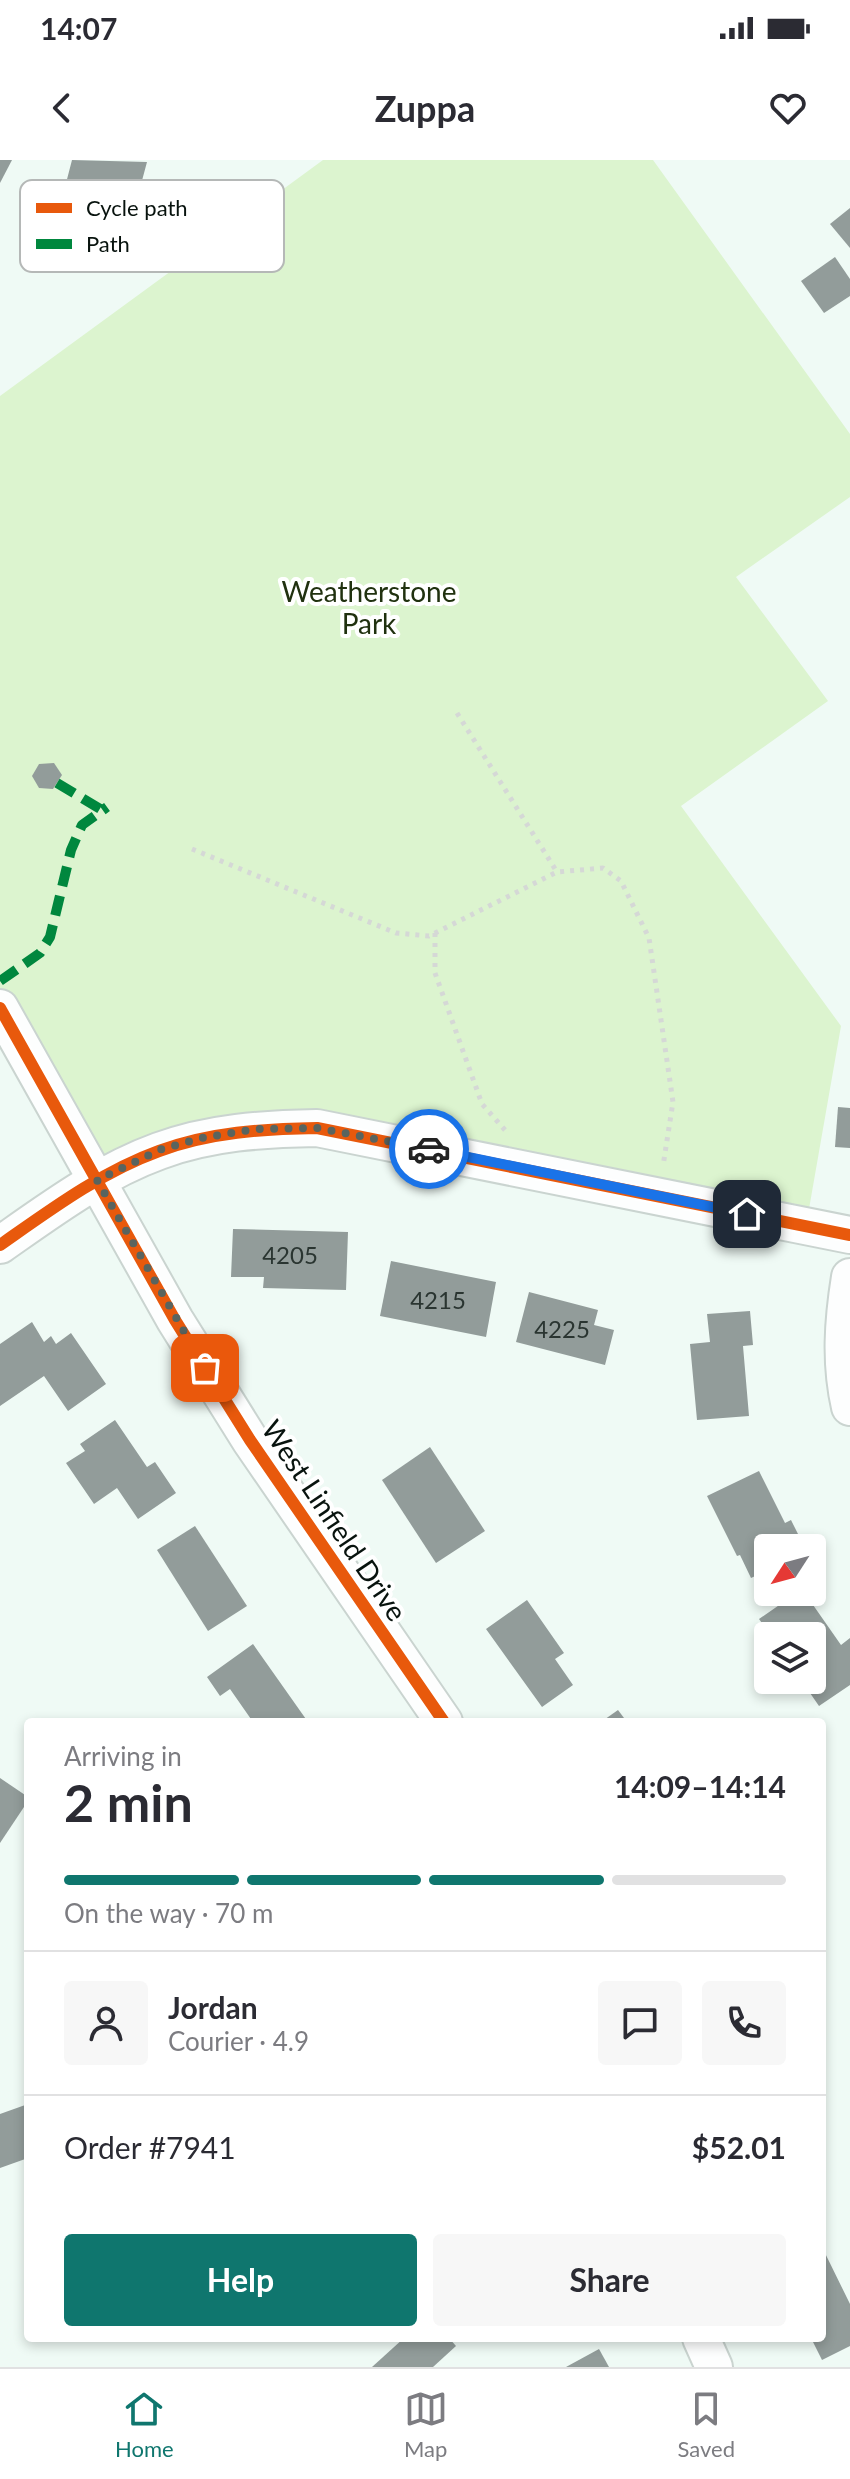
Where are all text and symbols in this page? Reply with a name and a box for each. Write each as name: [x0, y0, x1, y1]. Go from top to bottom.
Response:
text: 14:07: [40, 10, 117, 46]
icon: back: [40, 86, 84, 130]
text: Zuppa: [375, 86, 475, 130]
icon: heart: [766, 86, 810, 130]
legend: [20, 180, 284, 272]
text: Cycle path: [86, 194, 188, 221]
text: Path: [86, 230, 130, 257]
park label: Weatherstone Park: [282, 574, 456, 640]
courier: [389, 1109, 469, 1189]
icon: car: [407, 1127, 451, 1171]
pin: [713, 1180, 781, 1248]
icon: home: [725, 1192, 769, 1236]
house number: 4205: [262, 1240, 318, 1269]
house number: 4215: [410, 1285, 466, 1314]
house number: 4225: [534, 1314, 590, 1343]
pin: [171, 1334, 239, 1402]
icon: bag: [183, 1346, 227, 1390]
street label: West Linfield Drive: [255, 1413, 415, 1627]
north arrow: [754, 1534, 826, 1606]
map controls: [754, 1534, 826, 1694]
button: layers: [754, 1622, 826, 1694]
text: Arriving in: [64, 1740, 182, 1772]
text: 14:09–14:14: [614, 1768, 786, 1804]
text: 2 min: [64, 1771, 193, 1833]
text: On the way · 70 m: [64, 1897, 273, 1929]
button: person: [64, 1981, 148, 2065]
button: chat: [598, 1981, 682, 2065]
button: phone: [702, 1981, 786, 2065]
text: Jordan: [168, 1989, 258, 2025]
text: Courier · 4.9: [168, 2025, 309, 2057]
text: Order #7941: [64, 2129, 236, 2165]
text: $52.01: [692, 2129, 786, 2165]
button: Help: [64, 2234, 417, 2326]
button: Share: [433, 2234, 786, 2326]
tab: Home: [115, 2387, 174, 2462]
tab: Map: [404, 2387, 448, 2462]
tab: Saved: [678, 2387, 735, 2462]

